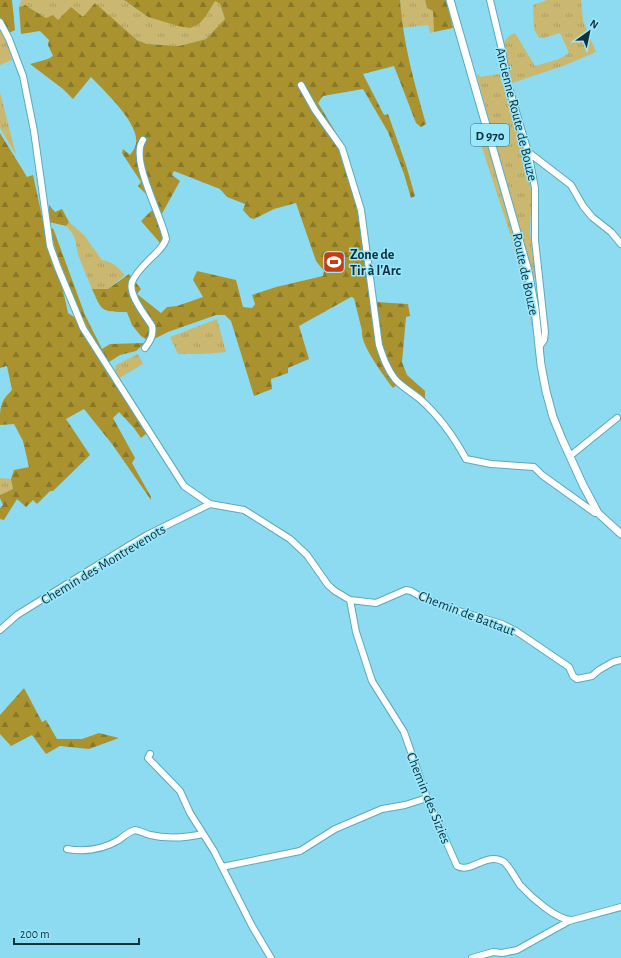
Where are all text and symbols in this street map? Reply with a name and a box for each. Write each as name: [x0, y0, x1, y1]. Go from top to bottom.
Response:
north arrow: [569, 12, 609, 52]
text: N: [588, 17, 600, 31]
street label: Ancienne Route de Bouze: [493, 46, 539, 183]
road number: D 970: [471, 124, 509, 146]
street label: Route de Bouze: [509, 232, 541, 317]
place label: Zone de Tir à l'Arc: [350, 248, 402, 278]
sports icon: Zone de Tir à l'Arc: [321, 249, 347, 275]
street label: Chemin des Montrevenots: [39, 522, 168, 608]
street label: Chemin de Battaut: [416, 589, 517, 639]
street label: Chemin des Sizies: [403, 751, 453, 846]
scale bar: [14, 920, 139, 946]
text: 200 m: [20, 928, 50, 940]

